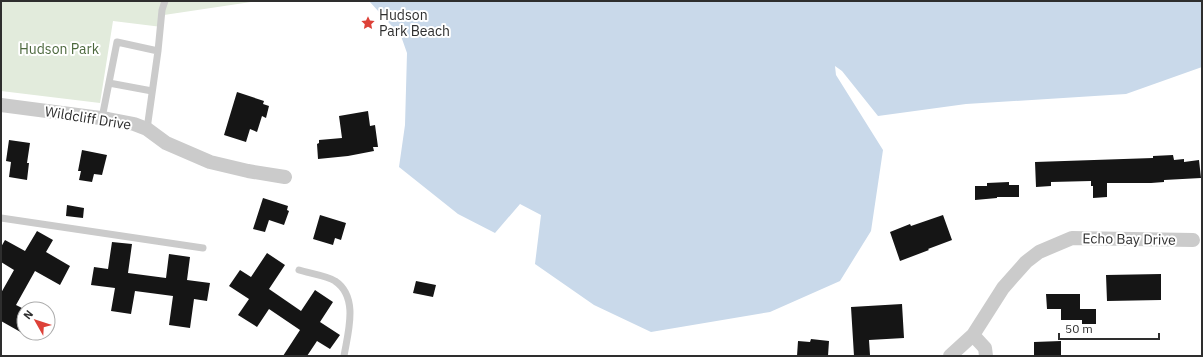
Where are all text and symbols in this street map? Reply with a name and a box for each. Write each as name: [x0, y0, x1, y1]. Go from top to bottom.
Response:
place label: Hudson Park Beach: [379, 6, 450, 40]
place icon: Hudson Park Beach: [360, 15, 376, 31]
park label: Hudson Park: [19, 40, 100, 58]
street label: Wildcliff Drive: [44, 102, 133, 134]
street label: Echo Bay Drive: [1082, 229, 1176, 249]
north arrow: [16, 301, 56, 341]
text: N: [20, 307, 36, 322]
scale bar: [1059, 315, 1159, 341]
text: 50 m: [1065, 321, 1093, 336]

